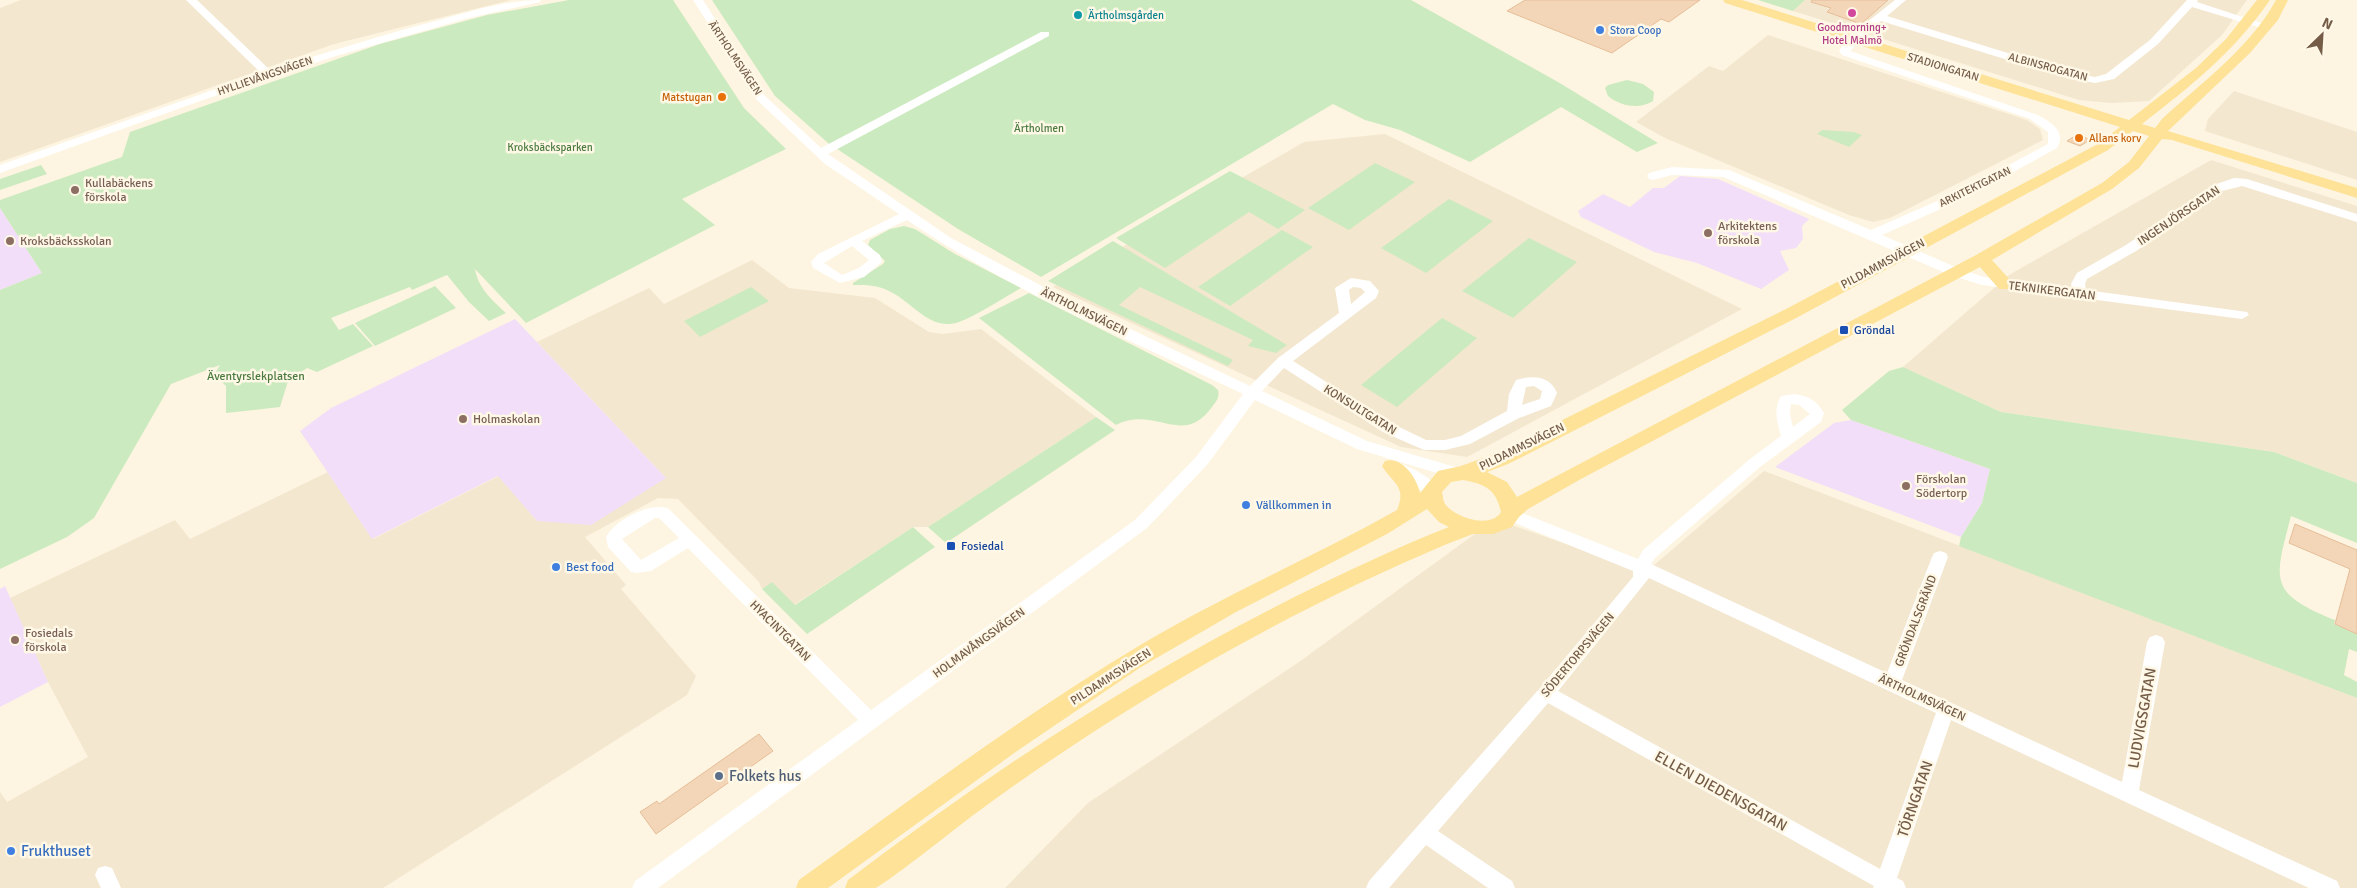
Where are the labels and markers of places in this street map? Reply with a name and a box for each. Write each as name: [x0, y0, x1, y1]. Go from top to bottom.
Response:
marker: Goodmorning+ Hotel Malmö: [1846, 7, 1858, 19]
place label: Ärtholmsgården: [1088, 8, 1164, 22]
marker: Ärtholmsgården: [1072, 9, 1084, 21]
place label: Goodmorning+ Hotel Malmö: [1817, 21, 1887, 47]
marker: Stora Coop: [1594, 24, 1606, 36]
place label: Stora Coop: [1610, 24, 1662, 37]
place label: Matstugan: [662, 91, 712, 104]
marker: Matstugan: [716, 91, 728, 103]
marker: Allans korv: [2073, 132, 2085, 144]
place label: Allans korv: [2089, 132, 2141, 145]
place label: Kullabäckens förskola: [85, 176, 153, 205]
marker: Kullabäckens förskola: [69, 184, 81, 196]
place label: Arkitektens förskola: [1718, 219, 1777, 248]
marker: Arkitektens förskola: [1702, 227, 1714, 239]
place label: Kroksbäcksskolan: [20, 234, 112, 249]
marker: Kroksbäcksskolan: [4, 235, 16, 247]
place label: Gröndal: [1854, 323, 1895, 338]
marker: Gröndal: [1838, 324, 1850, 336]
place label: Holmaskolan: [473, 412, 540, 427]
marker: Holmaskolan: [457, 413, 469, 425]
place label: Förskolan Södertorp: [1916, 472, 1967, 501]
marker: Förskolan Södertorp: [1900, 480, 1912, 492]
place label: Vällkommen in: [1256, 498, 1332, 513]
marker: Vällkommen in: [1240, 499, 1252, 511]
place label: Fosiedal: [961, 539, 1004, 554]
marker: Fosiedal: [945, 540, 957, 552]
place label: Best food: [566, 560, 614, 575]
marker: Best food: [550, 561, 562, 573]
place label: Fosiedals förskola: [25, 626, 73, 655]
marker: Fosiedals förskola: [9, 634, 21, 646]
place label: Folkets hus: [729, 767, 802, 785]
marker: Folkets hus: [713, 770, 725, 782]
place label: Frukthuset: [21, 842, 91, 860]
marker: Frukthuset: [5, 845, 17, 857]

